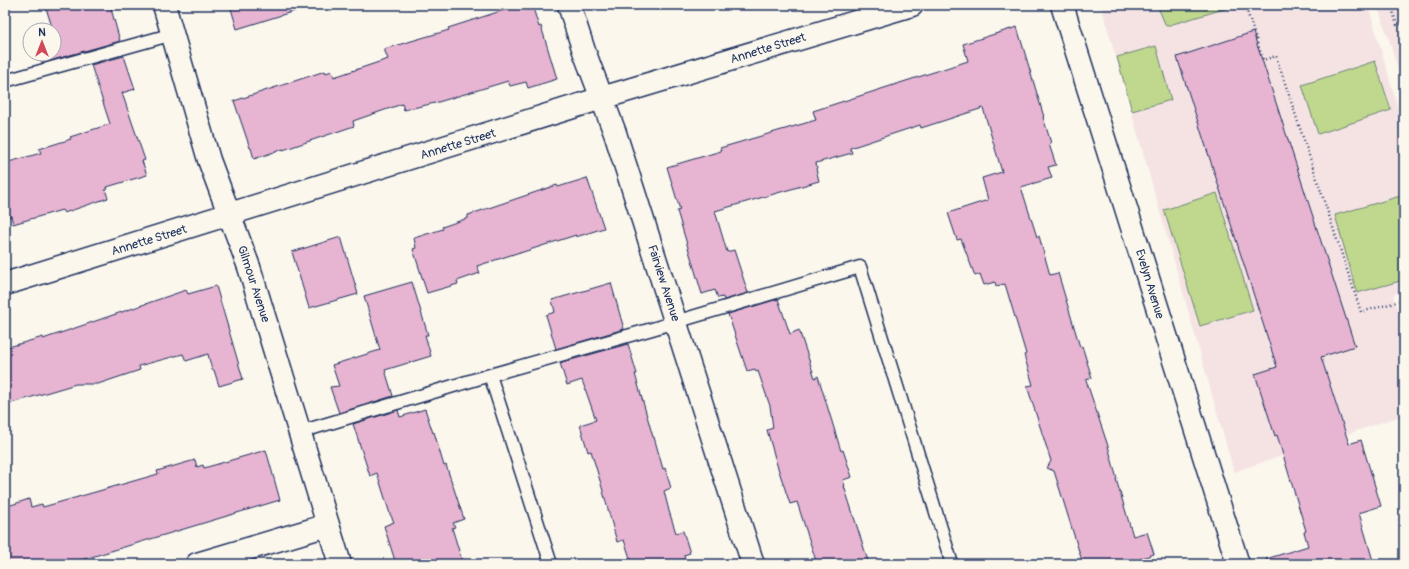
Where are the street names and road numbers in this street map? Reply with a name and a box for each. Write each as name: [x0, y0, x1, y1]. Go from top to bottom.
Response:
street label: Annette Street: [729, 30, 808, 67]
street label: Annette Street: [419, 126, 498, 163]
street label: Annette Street: [110, 222, 189, 259]
street label: Fairview Avenue: [644, 243, 683, 323]
street label: Gilmour Avenue: [234, 244, 273, 325]
street label: Evelyn Avenue: [1132, 248, 1167, 321]

